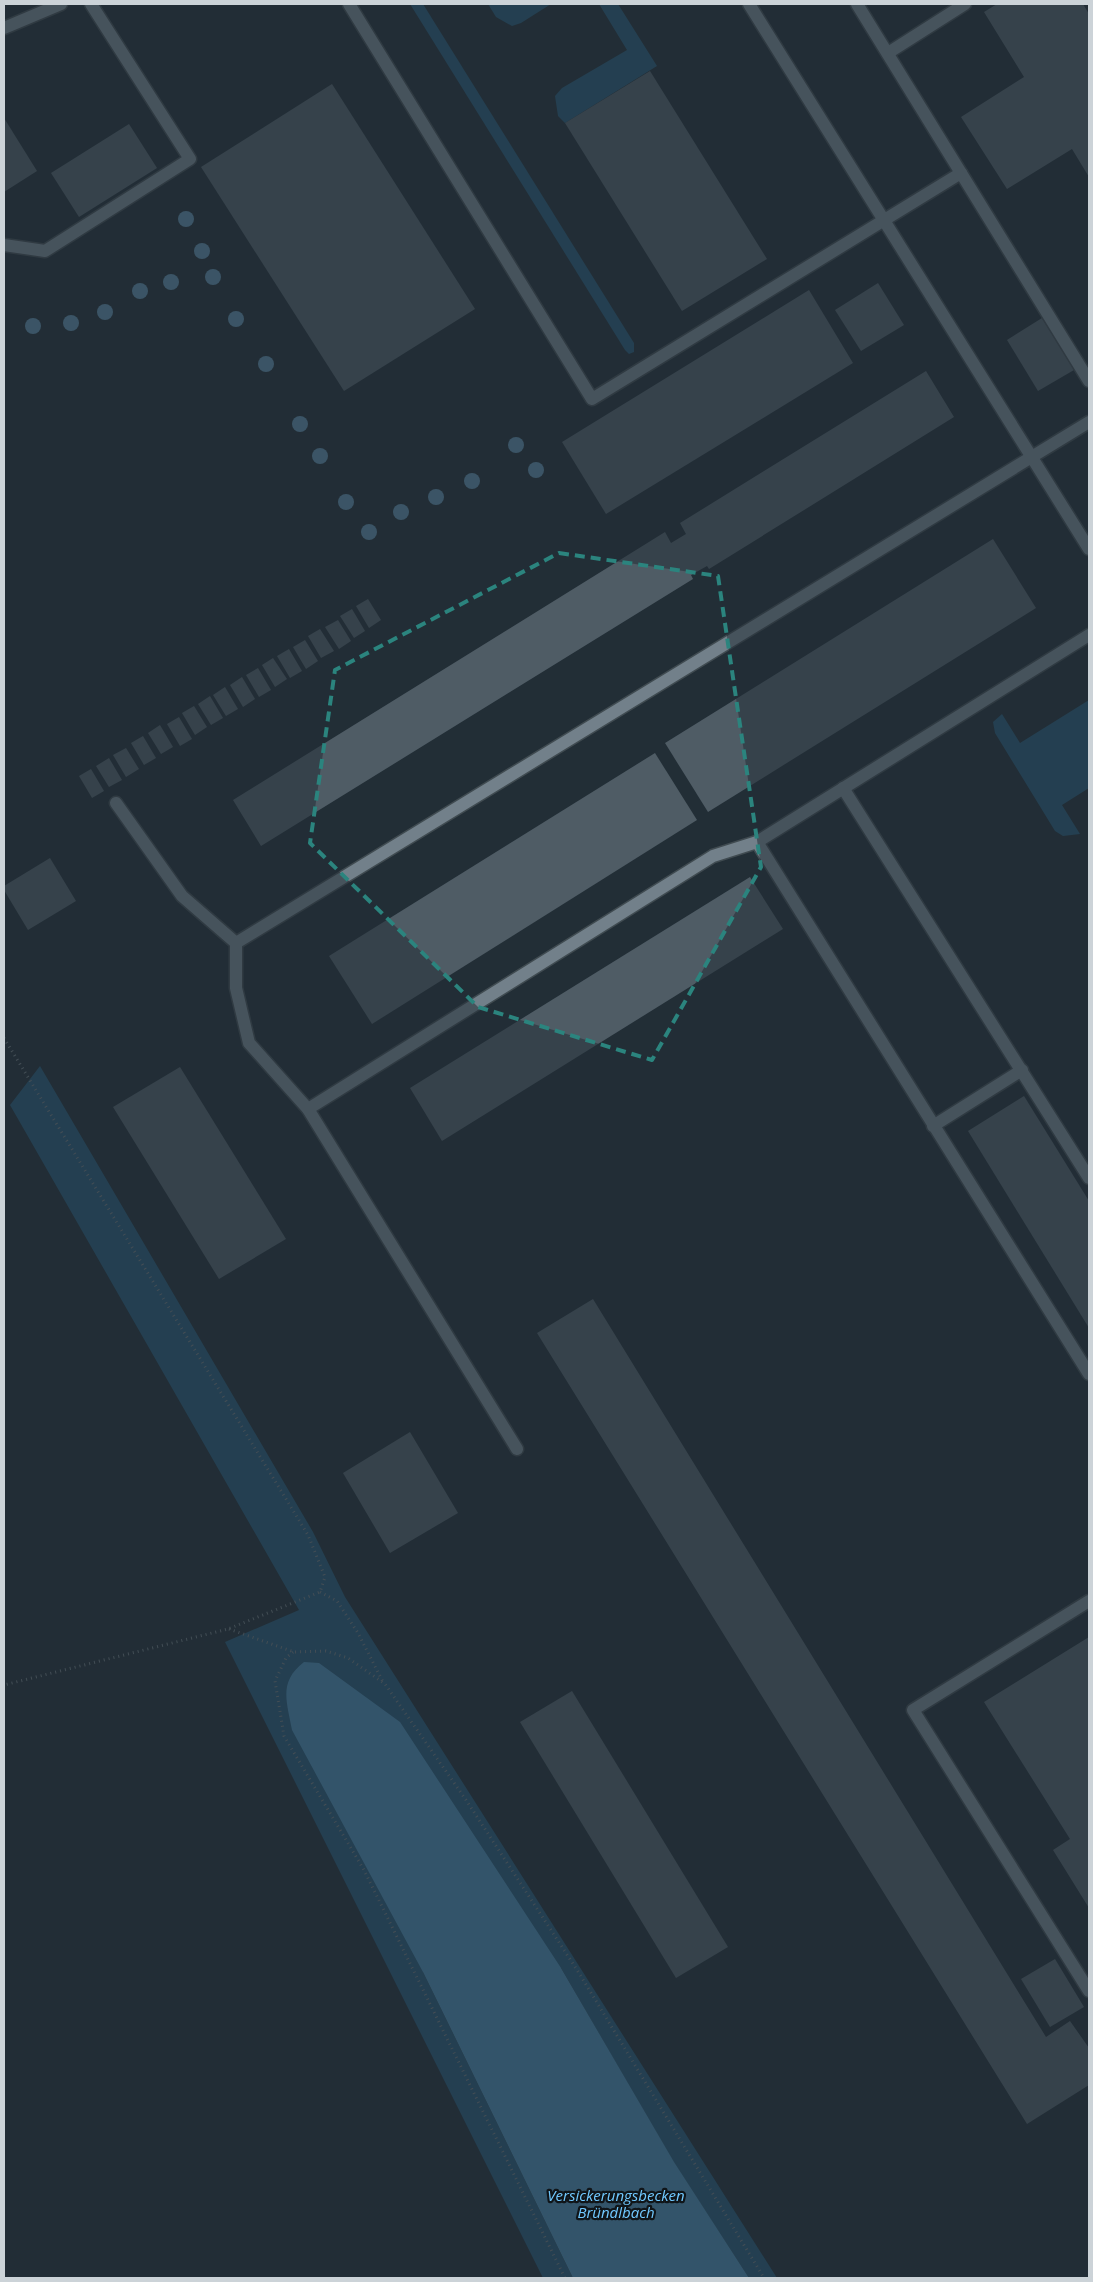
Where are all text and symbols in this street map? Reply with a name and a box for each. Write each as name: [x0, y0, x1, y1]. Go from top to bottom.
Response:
water label: Versickerungsbecken Bründlbach: [547, 2185, 685, 2222]

